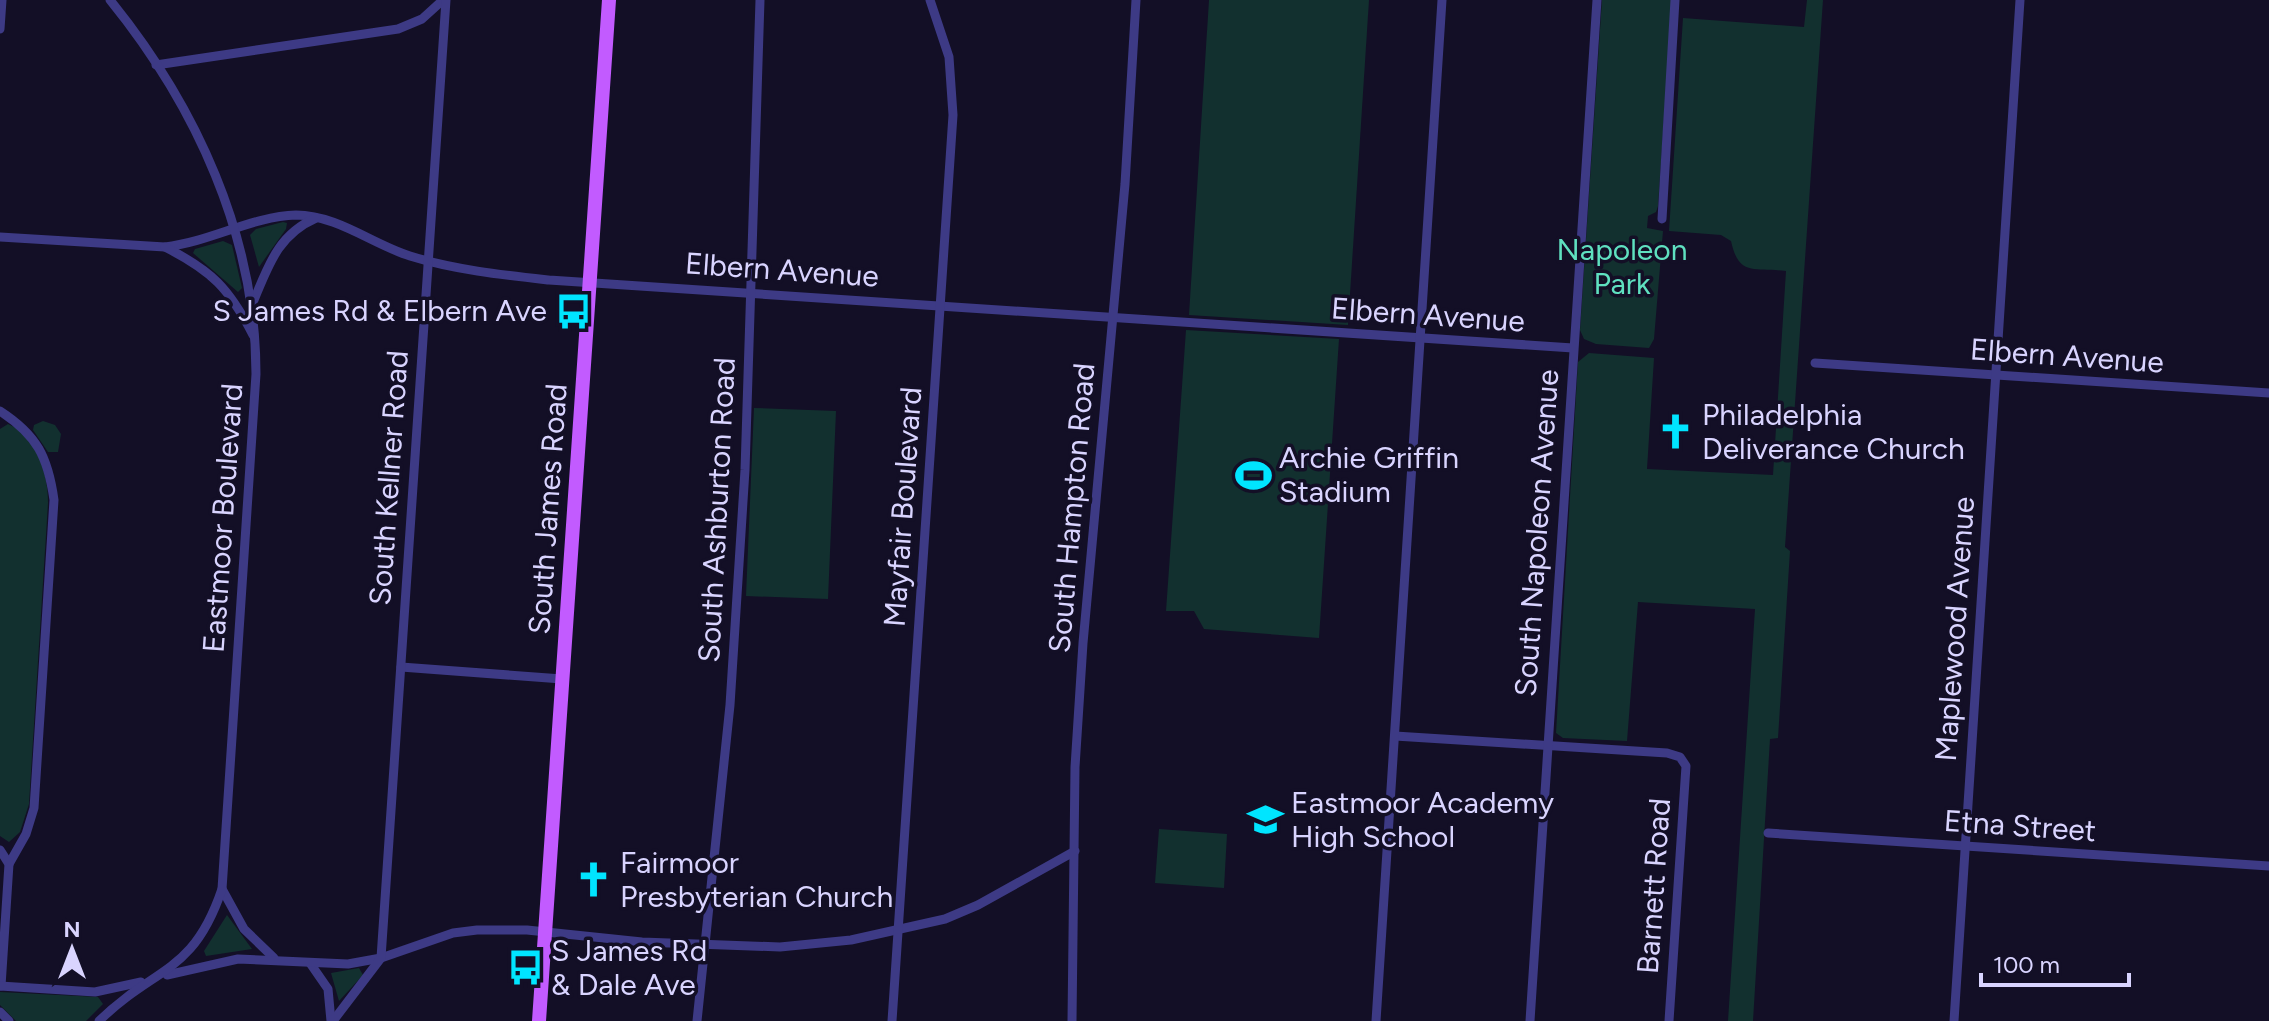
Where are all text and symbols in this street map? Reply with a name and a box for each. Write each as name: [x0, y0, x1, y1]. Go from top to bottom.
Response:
park label: Napoleon Park: [1557, 231, 1687, 302]
street label: Elbern Avenue: [684, 244, 880, 295]
street label: Elbern Avenue: [1330, 289, 1526, 340]
place label: S James Rd & Elbern Ave: [212, 292, 547, 329]
bus stop icon: S James Rd & Elbern Ave: [554, 292, 592, 330]
street label: Elbern Avenue: [1969, 330, 2165, 381]
street label: South Kellner Road: [361, 349, 416, 607]
street label: South Ashburton Road: [690, 357, 743, 663]
street label: South Hampton Road: [1040, 361, 1103, 655]
street label: South Napoleon Avenue: [1507, 368, 1566, 698]
street label: Eastmoor Boulevard: [195, 382, 250, 654]
street label: South James Road: [520, 382, 575, 636]
street label: Mayfair Boulevard: [876, 386, 929, 628]
place label: Philadelphia Deliverance Church: [1702, 396, 1965, 467]
church icon: Philadelphia Deliverance Church: [1657, 413, 1695, 451]
place label: Archie Griffin Stadium: [1279, 439, 1459, 510]
sports icon: Archie Griffin Stadium: [1234, 456, 1272, 494]
street label: Maplewood Avenue: [1927, 495, 1982, 763]
place label: Eastmoor Academy High School: [1291, 784, 1554, 855]
street label: Barnett Road: [1629, 797, 1678, 975]
school or university icon: Eastmoor Academy High School: [1246, 801, 1284, 839]
street label: Etna Street: [1943, 802, 2097, 849]
place label: Fairmoor Presbyterian Church: [620, 844, 893, 915]
church icon: Fairmoor Presbyterian Church: [575, 861, 613, 899]
north arrow: [32, 909, 112, 989]
text: N: [63, 916, 81, 943]
place label: S James Rd & Dale Ave: [551, 932, 707, 1003]
scale bar: [1981, 937, 2129, 987]
bus stop icon: S James Rd & Dale Ave: [506, 949, 544, 987]
text: 100 m: [1993, 950, 2060, 979]

